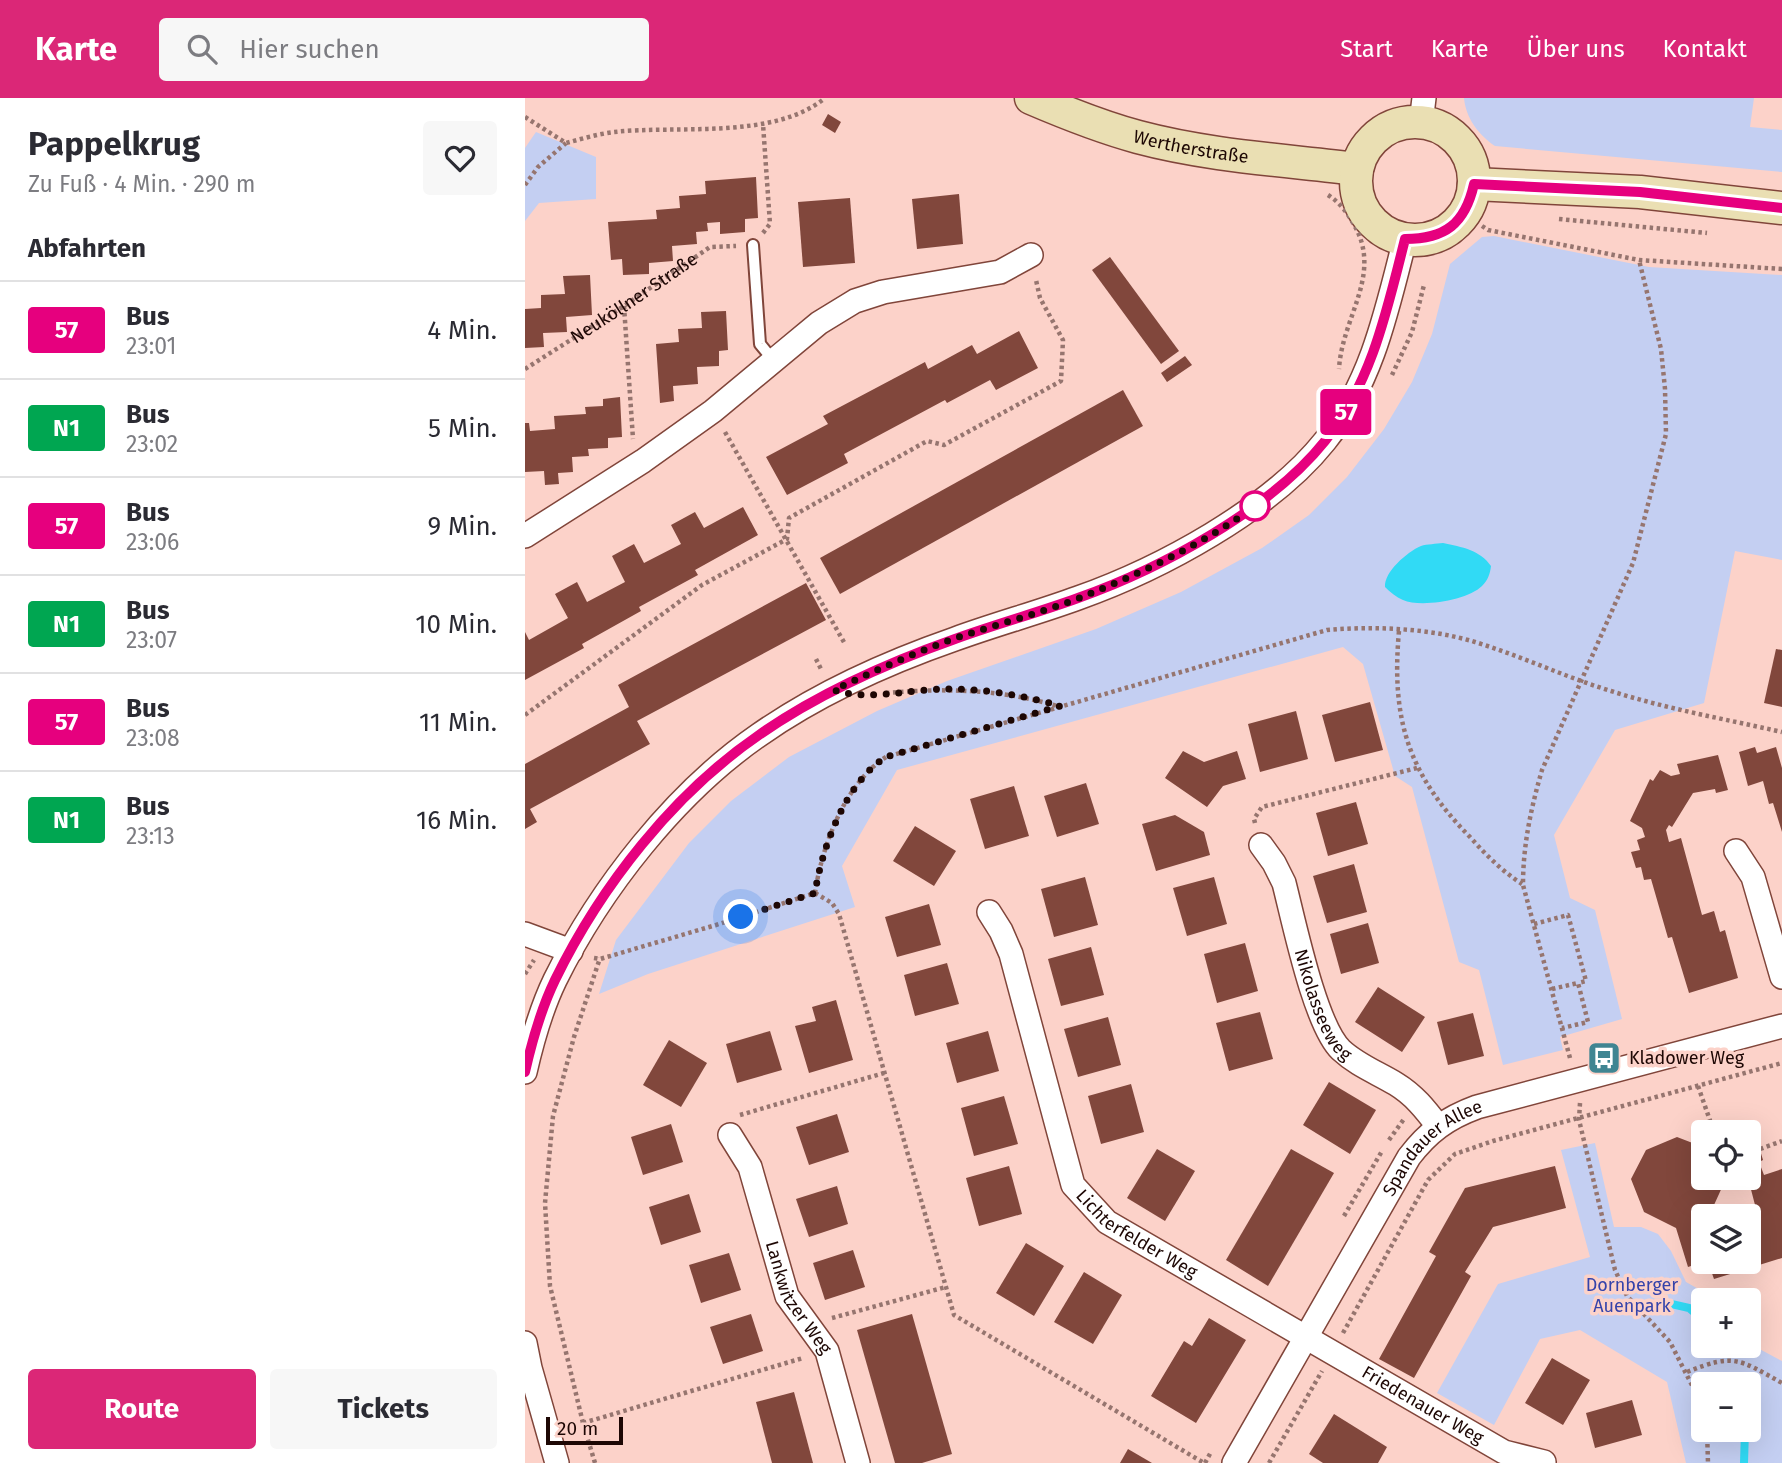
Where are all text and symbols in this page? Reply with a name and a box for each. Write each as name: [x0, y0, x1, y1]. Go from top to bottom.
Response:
search box: [159, 18, 649, 81]
text: Karte: [35, 29, 117, 69]
icon: search: [183, 30, 221, 68]
text: Hier suchen: [239, 34, 380, 65]
text: Start: [1340, 35, 1393, 63]
text: Karte: [1431, 35, 1489, 63]
text: Über uns: [1527, 35, 1625, 63]
text: Kontakt: [1663, 35, 1747, 63]
button: heart: [423, 121, 497, 195]
text: Pappelkrug: [28, 124, 200, 164]
street label: Wertherstraße: [1131, 125, 1250, 168]
text: Zu Fuß · 4 Min. · 290 m: [28, 170, 256, 198]
text: Abfahrten: [28, 233, 146, 264]
street label: Neuköllner Straße: [566, 248, 702, 348]
text: Bus: [126, 301, 169, 332]
text: 4 Min.: [427, 315, 497, 346]
text: 57: [55, 316, 78, 344]
text: 23:01: [126, 332, 177, 360]
line badge: 57: [1315, 389, 1377, 435]
text: 57: [1334, 398, 1358, 426]
text: Bus: [126, 399, 169, 430]
text: 5 Min.: [428, 413, 497, 444]
text: N1: [53, 414, 80, 442]
text: 23:02: [126, 430, 178, 458]
unlabelled marker: [1240, 491, 1270, 521]
text: Bus: [126, 497, 169, 528]
text: 9 Min.: [427, 511, 497, 542]
text: 57: [55, 512, 78, 540]
text: 23:06: [126, 528, 179, 556]
text: Bus: [126, 595, 169, 626]
text: 10 Min.: [415, 609, 497, 640]
text: N1: [53, 610, 80, 638]
text: 23:07: [126, 626, 177, 654]
text: Bus: [126, 693, 169, 724]
text: 11 Min.: [419, 707, 497, 738]
text: 57: [55, 708, 78, 736]
text: 23:08: [126, 724, 180, 752]
text: Bus: [126, 791, 169, 822]
text: 16 Min.: [416, 805, 497, 836]
text: N1: [53, 806, 80, 834]
text: 23:13: [126, 822, 175, 850]
your location: [723, 899, 758, 934]
street label: Nikolasseeweg: [1290, 946, 1357, 1066]
bus stop icon: Kladower Weg: [1585, 1039, 1623, 1077]
place label: Kladower Weg: [1629, 1047, 1745, 1069]
street label: Spandauer Allee: [1378, 1095, 1485, 1200]
map controls: [1691, 1120, 1761, 1442]
button: locate: [1691, 1120, 1761, 1190]
street label: Lichterfelder Weg: [1071, 1185, 1202, 1283]
button: layers: [1691, 1204, 1761, 1274]
street label: Lankwitzer Weg: [761, 1238, 837, 1359]
park label: Dornberger Auenpark: [1586, 1274, 1678, 1317]
button: +: [1691, 1288, 1761, 1358]
street label: Friedenauer Weg: [1358, 1361, 1488, 1449]
button: Route: [28, 1369, 256, 1449]
button: Tickets: [270, 1369, 497, 1449]
button: −: [1691, 1372, 1761, 1442]
scale bar: [546, 1414, 623, 1446]
text: 20 m: [557, 1417, 598, 1440]

